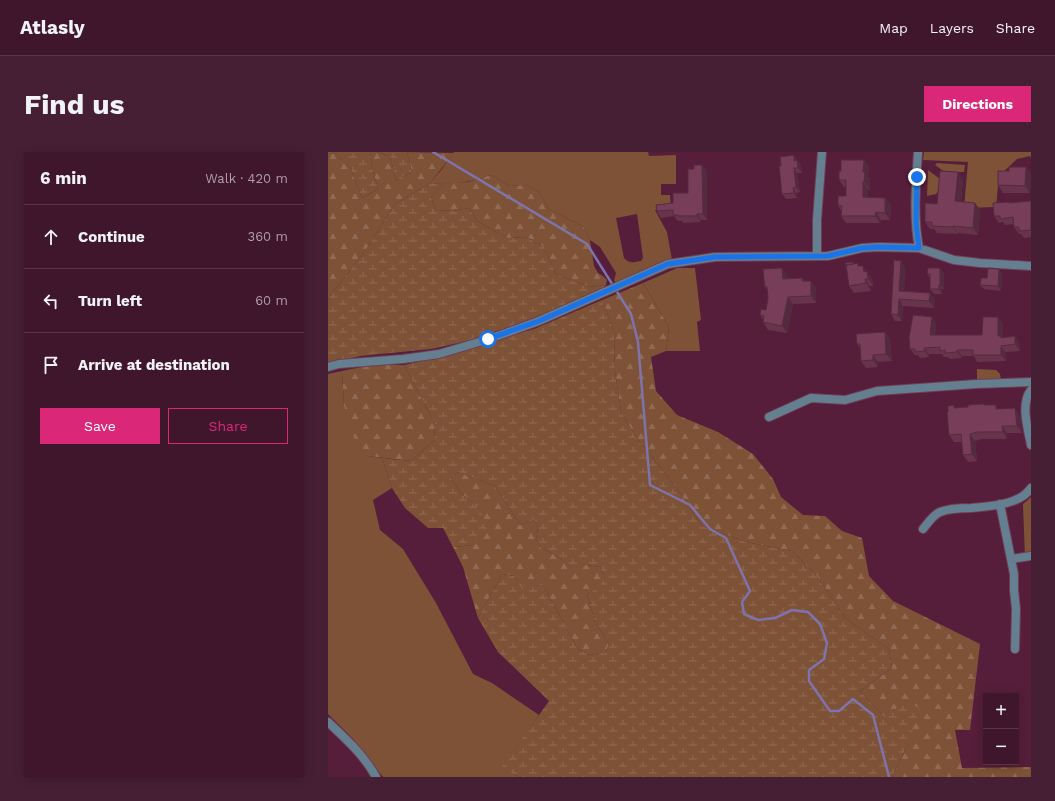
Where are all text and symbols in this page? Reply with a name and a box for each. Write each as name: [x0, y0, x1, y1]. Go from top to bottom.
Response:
text: Atlasly: [20, 16, 85, 39]
text: Map: [879, 20, 908, 36]
text: Layers: [930, 20, 974, 36]
text: Share: [996, 20, 1035, 36]
button: Directions: [924, 86, 1031, 122]
text: Find us: [24, 88, 124, 121]
text: 6 min: [40, 168, 87, 188]
route end: [908, 168, 926, 186]
text: Walk · 420 m: [205, 171, 288, 186]
icon: ahead: [40, 226, 62, 248]
text: Continue: [78, 228, 145, 246]
text: 360 m: [248, 229, 288, 244]
icon: left: [40, 290, 62, 312]
text: Turn left: [78, 292, 142, 310]
text: 60 m: [255, 293, 288, 308]
route start: [479, 330, 497, 348]
icon: arrive: [40, 354, 62, 376]
text: Arrive at destination: [78, 356, 230, 374]
button: Save: [40, 408, 160, 444]
button: Share: [168, 408, 288, 444]
map controls: [983, 693, 1019, 765]
button: +: [983, 693, 1019, 729]
button: −: [983, 729, 1019, 765]

